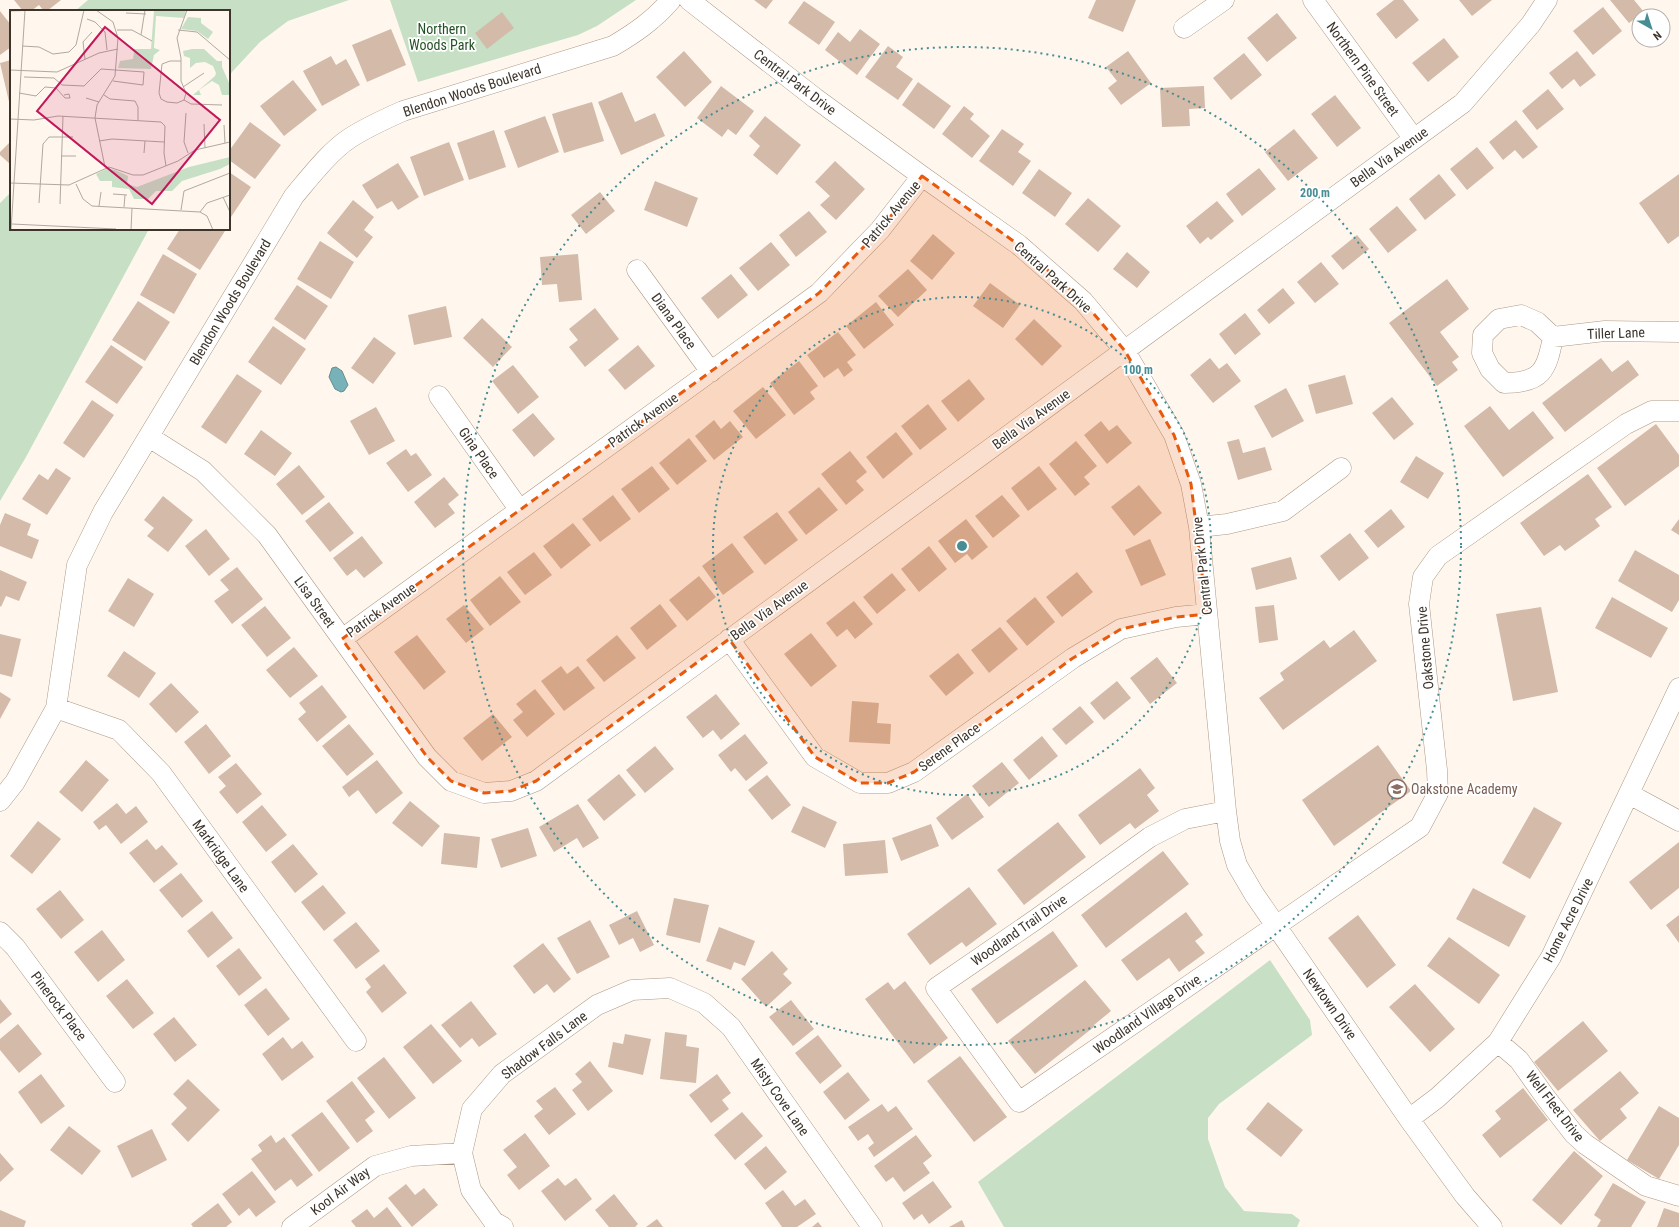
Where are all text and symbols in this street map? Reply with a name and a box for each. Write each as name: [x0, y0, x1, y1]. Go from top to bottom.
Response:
north arrow: [1631, 8, 1671, 48]
inset map: [10, 10, 230, 230]
street label: Northern Pine Street: [1324, 19, 1402, 119]
park label: Northern Woods Park: [409, 21, 476, 53]
text: N: [1650, 28, 1664, 43]
street label: Central Park Drive: [751, 46, 840, 118]
street label: Blendon Woods Boulevard: [401, 60, 543, 120]
street label: Bella Via Avenue: [1347, 123, 1431, 190]
street label: Patrick Avenue: [858, 177, 924, 251]
text: 200 m: [1300, 186, 1330, 200]
street label: Blendon Woods Boulevard: [186, 236, 274, 368]
street label: Central Park Drive: [1011, 238, 1095, 316]
street label: Diana Place: [648, 290, 700, 352]
street label: Tiller Lane: [1587, 324, 1646, 342]
text: 100 m: [1123, 363, 1153, 377]
street label: Bella Via Avenue: [989, 385, 1073, 452]
street label: Patrick Avenue: [605, 389, 681, 451]
street label: Gina Place: [456, 424, 503, 482]
street label: Central Park Drive: [1189, 516, 1215, 616]
centre of rings: [955, 539, 969, 553]
street label: Lisa Street: [291, 573, 339, 631]
street label: Bella Via Avenue: [727, 576, 811, 643]
street label: Patrick Avenue: [343, 579, 419, 641]
street label: Oakstone Drive: [1413, 605, 1437, 690]
street label: Serene Place: [915, 719, 983, 775]
school or university icon: Oakstone Academy: [1386, 778, 1408, 800]
place label: Oakstone Academy: [1411, 781, 1518, 797]
street label: Markridge Lane: [189, 817, 253, 896]
street label: Home Acre Drive: [1540, 875, 1596, 965]
street label: Woodland Trail Drive: [968, 891, 1070, 969]
street label: Newtown Drive: [1300, 966, 1360, 1043]
street label: Pinerock Place: [28, 968, 90, 1044]
street label: Woodland Village Drive: [1090, 971, 1204, 1057]
street label: Shadow Falls Lane: [498, 1007, 590, 1082]
street label: Misty Cove Lane: [747, 1055, 813, 1139]
street label: Well Fleet Drive: [1523, 1068, 1588, 1145]
street label: Kool Air Way: [307, 1164, 373, 1218]

